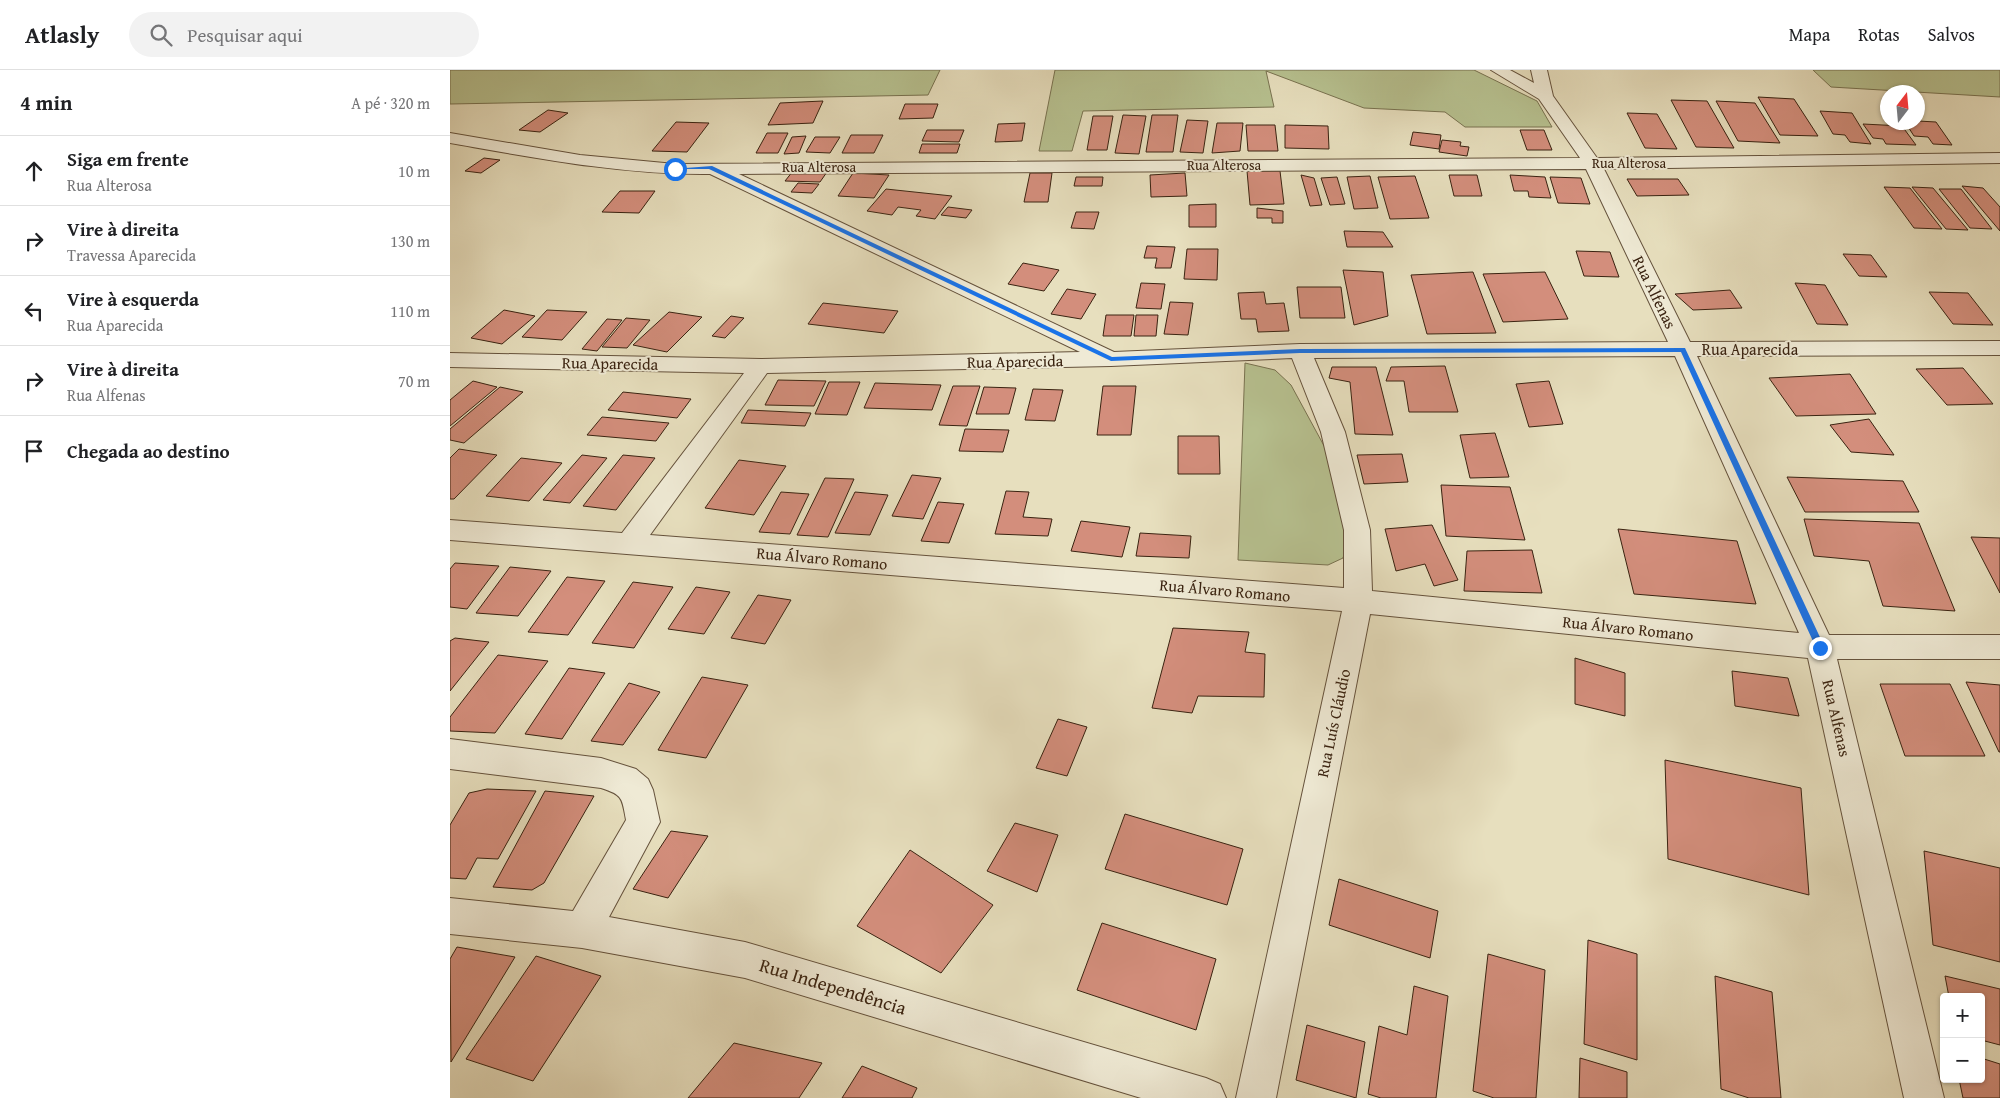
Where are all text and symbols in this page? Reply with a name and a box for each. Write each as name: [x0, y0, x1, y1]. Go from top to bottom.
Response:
search box: [129, 12, 479, 57]
text: Atlasly: [25, 17, 99, 52]
icon: search: [147, 21, 175, 49]
text: Pesquisar aqui: [187, 21, 303, 49]
text: Mapa: [1789, 21, 1830, 48]
text: Rotas: [1858, 21, 1900, 48]
text: Salvos: [1928, 21, 1975, 48]
north arrow: [1880, 85, 1925, 130]
text: 4 min: [20, 87, 72, 118]
text: A pé · 320 m: [351, 91, 430, 115]
text: Siga em frente: [67, 145, 189, 173]
street label: Rua Alterosa: [1592, 153, 1666, 173]
street label: Rua Alterosa: [1187, 155, 1261, 175]
icon: ahead: [20, 157, 48, 185]
street label: Rua Alterosa: [782, 157, 856, 177]
route start: [664, 158, 687, 181]
text: 10 m: [398, 159, 430, 183]
text: Rua Alterosa: [67, 173, 152, 197]
text: Vire à direita: [67, 215, 179, 243]
icon: right: [20, 227, 48, 255]
text: 130 m: [390, 229, 430, 253]
text: Travessa Aparecida: [67, 243, 196, 267]
street label: Rua Alfenas: [1627, 251, 1683, 333]
text: Vire à esquerda: [67, 285, 199, 313]
icon: left: [20, 297, 48, 325]
text: 110 m: [390, 299, 430, 323]
text: Rua Aparecida: [67, 313, 163, 337]
street label: Rua Aparecida: [1702, 337, 1799, 361]
street label: Rua Aparecida: [967, 348, 1064, 374]
street label: Rua Aparecida: [562, 350, 659, 376]
text: Vire à direita: [67, 355, 179, 383]
icon: right: [20, 367, 48, 395]
text: 70 m: [398, 369, 430, 393]
text: Rua Alfenas: [67, 383, 146, 407]
icon: arrive: [20, 437, 48, 465]
text: Chegada ao destino: [67, 437, 230, 465]
street label: Rua Álvaro Romano: [755, 540, 889, 576]
street label: Rua Álvaro Romano: [1158, 572, 1292, 608]
street label: Rua Álvaro Romano: [1561, 609, 1695, 647]
route end: [1809, 637, 1832, 660]
street label: Rua Luís Cláudio: [1310, 667, 1356, 779]
street label: Rua Alfenas: [1816, 677, 1858, 759]
street label: Rua Independência: [756, 950, 910, 1022]
map controls: [1940, 993, 1985, 1083]
button: +: [1940, 993, 1985, 1038]
button: −: [1940, 1038, 1985, 1083]

